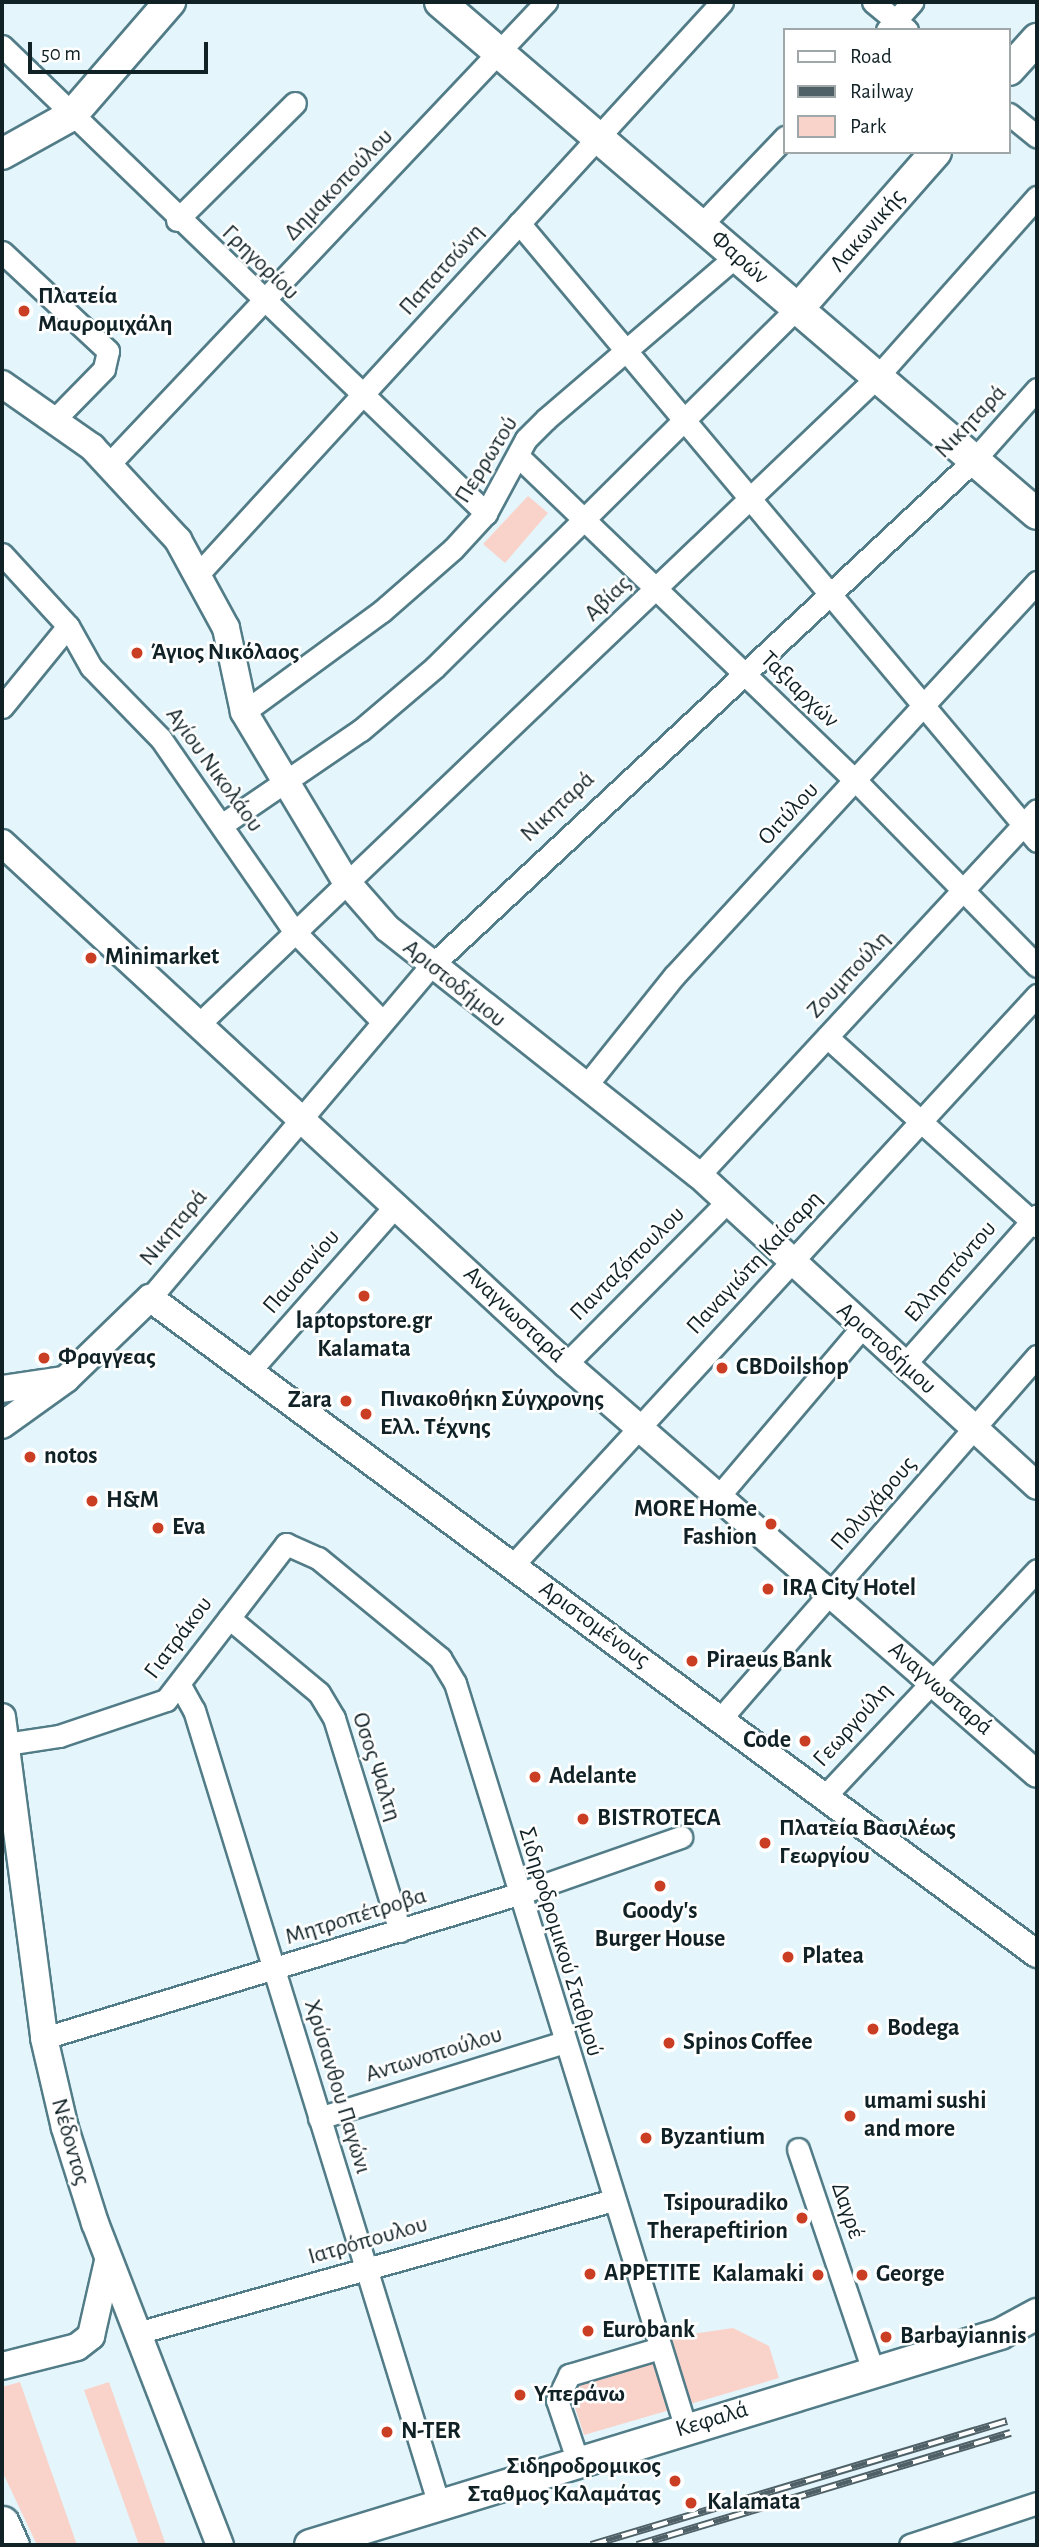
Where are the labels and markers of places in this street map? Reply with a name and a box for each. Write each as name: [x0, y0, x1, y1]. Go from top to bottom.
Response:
place label: Πλατεία Μαυρομιχάλη: [38, 283, 173, 339]
marker: Πλατεία Μαυρομιχάλη: [16, 303, 32, 319]
place label: Άγιος Νικόλαος: [151, 639, 299, 667]
marker: Άγιος Νικόλαος: [129, 645, 145, 661]
place label: Minimarket: [105, 944, 219, 972]
marker: Minimarket: [83, 950, 99, 966]
marker: laptopstore.gr Kalamata: [356, 1288, 372, 1304]
place label: laptopstore.gr Kalamata: [296, 1308, 432, 1364]
place label: Φραγγεας: [58, 1344, 156, 1372]
marker: Φραγγεας: [36, 1350, 52, 1366]
place label: CBDoilshop: [736, 1354, 849, 1382]
marker: CBDoilshop: [714, 1360, 730, 1376]
place label: Πινακοθήκη Σύγχρονης Ελλ. Τέχνης: [380, 1386, 604, 1442]
place label: Zara: [288, 1387, 332, 1415]
marker: Zara: [338, 1393, 354, 1409]
marker: Πινακοθήκη Σύγχρονης Ελλ. Τέχνης: [358, 1406, 374, 1422]
place label: notos: [44, 1443, 98, 1471]
marker: notos: [22, 1449, 38, 1465]
place label: H&M: [106, 1487, 159, 1515]
marker: H&M: [84, 1493, 100, 1509]
place label: MORE Home Fashion: [634, 1496, 757, 1552]
place label: Eva: [172, 1514, 206, 1542]
marker: MORE Home Fashion: [763, 1516, 779, 1532]
marker: Eva: [150, 1520, 166, 1536]
place label: IRA City Hotel: [782, 1575, 916, 1603]
marker: IRA City Hotel: [760, 1581, 776, 1597]
place label: Piraeus Bank: [706, 1647, 832, 1675]
marker: Piraeus Bank: [684, 1653, 700, 1669]
place label: Code: [743, 1727, 791, 1755]
marker: Code: [797, 1733, 813, 1749]
place label: Adelante: [549, 1763, 637, 1791]
marker: Adelante: [527, 1769, 543, 1785]
place label: BISTROTECA: [597, 1805, 721, 1833]
marker: BISTROTECA: [575, 1811, 591, 1827]
place label: Πλατεία Βασιλέως Γεωργίου: [779, 1815, 956, 1871]
marker: Πλατεία Βασιλέως Γεωργίου: [757, 1835, 773, 1851]
marker: Goody's Burger House: [652, 1878, 668, 1894]
place label: Goody's Burger House: [595, 1898, 725, 1954]
place label: Platea: [802, 1943, 864, 1971]
marker: Platea: [780, 1949, 796, 1965]
place label: Bodega: [887, 2015, 960, 2043]
marker: Bodega: [865, 2021, 881, 2037]
place label: Spinos Coffee: [683, 2029, 813, 2057]
marker: Spinos Coffee: [661, 2035, 677, 2051]
place label: umami sushi and more: [864, 2088, 986, 2144]
marker: umami sushi and more: [842, 2108, 858, 2124]
place label: Byzantium: [660, 2124, 765, 2152]
marker: Byzantium: [638, 2130, 654, 2146]
place label: Tsipouradiko Therapeftirion: [647, 2190, 788, 2246]
marker: Tsipouradiko Therapeftirion: [794, 2210, 810, 2226]
place label: APPETITE: [604, 2260, 700, 2288]
place label: Kalamaki: [712, 2261, 804, 2289]
place label: George: [876, 2261, 944, 2289]
marker: APPETITE: [582, 2266, 598, 2282]
marker: Kalamaki: [810, 2267, 826, 2283]
marker: George: [854, 2267, 870, 2283]
place label: Eurobank: [602, 2317, 695, 2345]
marker: Eurobank: [580, 2323, 596, 2339]
place label: Barbayiannis: [900, 2323, 1026, 2351]
marker: Barbayiannis: [878, 2329, 894, 2345]
place label: Υπεράνω: [534, 2381, 625, 2409]
marker: Υπεράνω: [512, 2387, 528, 2403]
place label: N-TER: [401, 2418, 461, 2446]
marker: N-TER: [379, 2424, 395, 2440]
place label: Σιδηροδρομικος Σταθμος Καλαμάτας: [468, 2453, 661, 2509]
marker: Σιδηροδρομικος Σταθμος Καλαμάτας: [667, 2473, 683, 2489]
place label: Kalamata: [707, 2489, 801, 2517]
marker: Kalamata: [681, 2493, 701, 2513]

